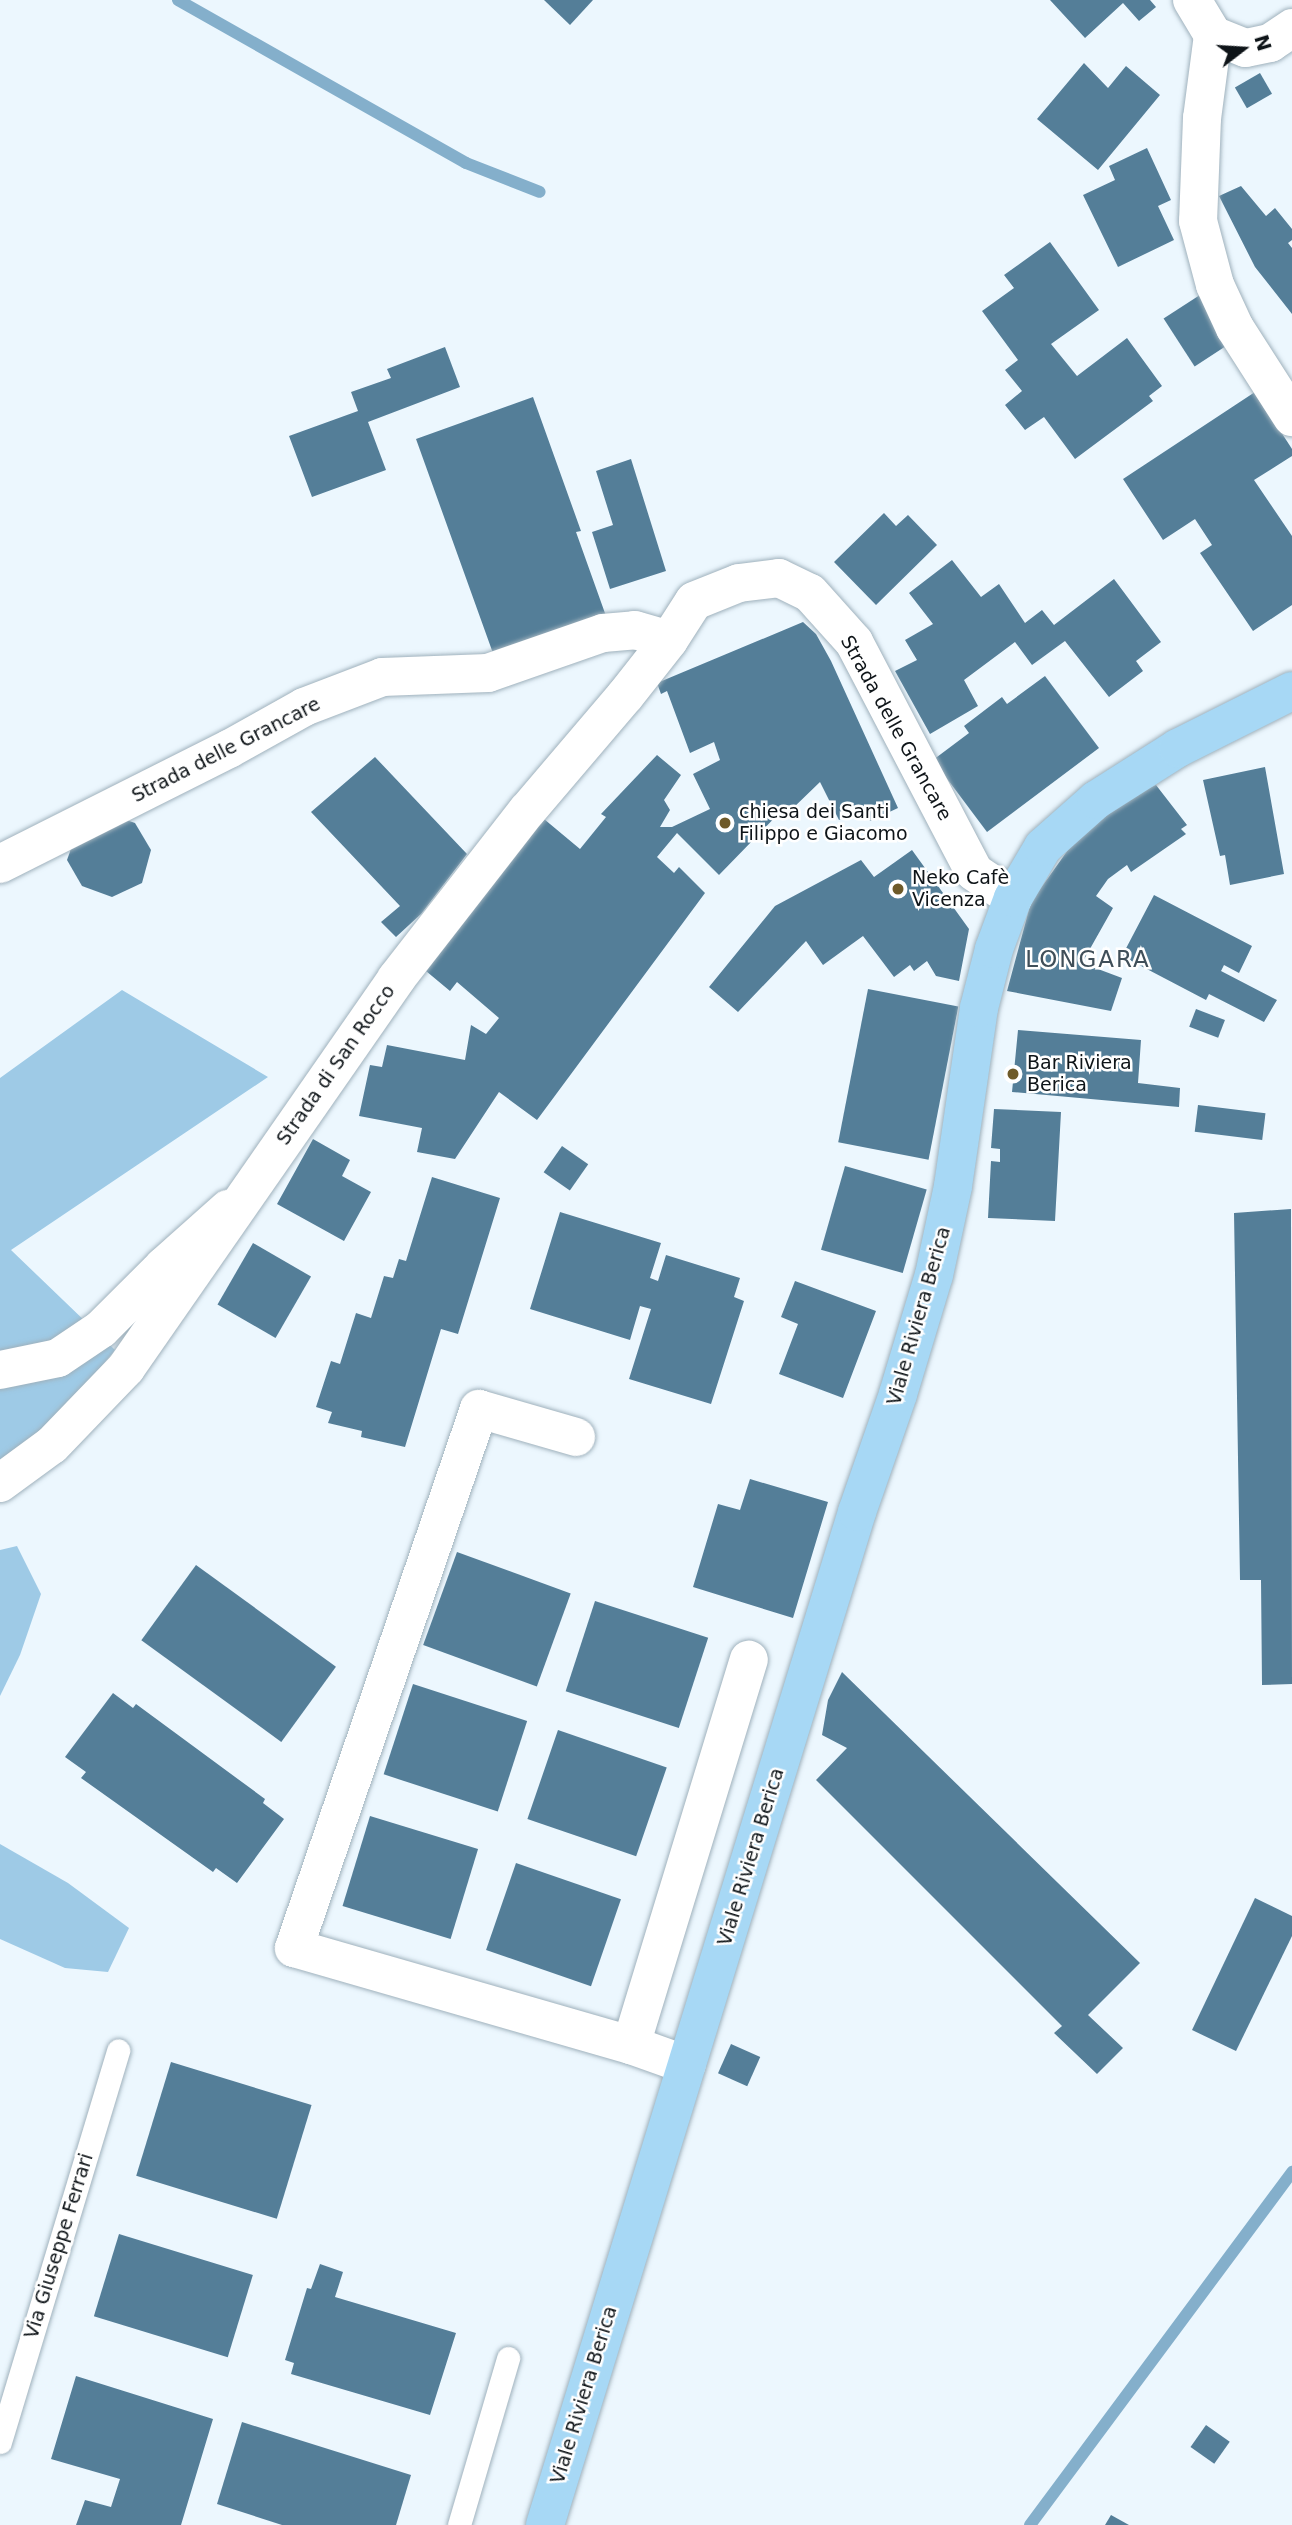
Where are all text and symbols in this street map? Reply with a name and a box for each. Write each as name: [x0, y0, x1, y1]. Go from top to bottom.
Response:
north arrow: [1208, 14, 1278, 84]
text: N: [1250, 32, 1276, 54]
street label: Strada delle Grancare: [836, 631, 956, 825]
street label: Strada delle Grancare: [128, 693, 324, 807]
place label: chiesa dei Santi Filippo e Giacomo: [739, 801, 908, 845]
marker: chiesa dei Santi Filippo e Giacomo: [717, 815, 733, 831]
place label: Neko Cafè Vicenza: [912, 867, 1009, 911]
marker: Neko Cafè Vicenza: [890, 881, 906, 897]
district label: LONGARA: [1026, 945, 1150, 973]
street label: Strada di San Rocco: [272, 980, 400, 1150]
place label: Bar Riviera Berica: [1027, 1052, 1132, 1096]
marker: Bar Riviera Berica: [1005, 1066, 1021, 1082]
street label: Viale Riviera Berica: [883, 1224, 955, 1408]
street label: Viale Riviera Berica: [713, 1765, 789, 1949]
street label: Via Giuseppe Ferrari: [20, 2151, 98, 2341]
street label: Viale Riviera Berica: [546, 2303, 622, 2487]

